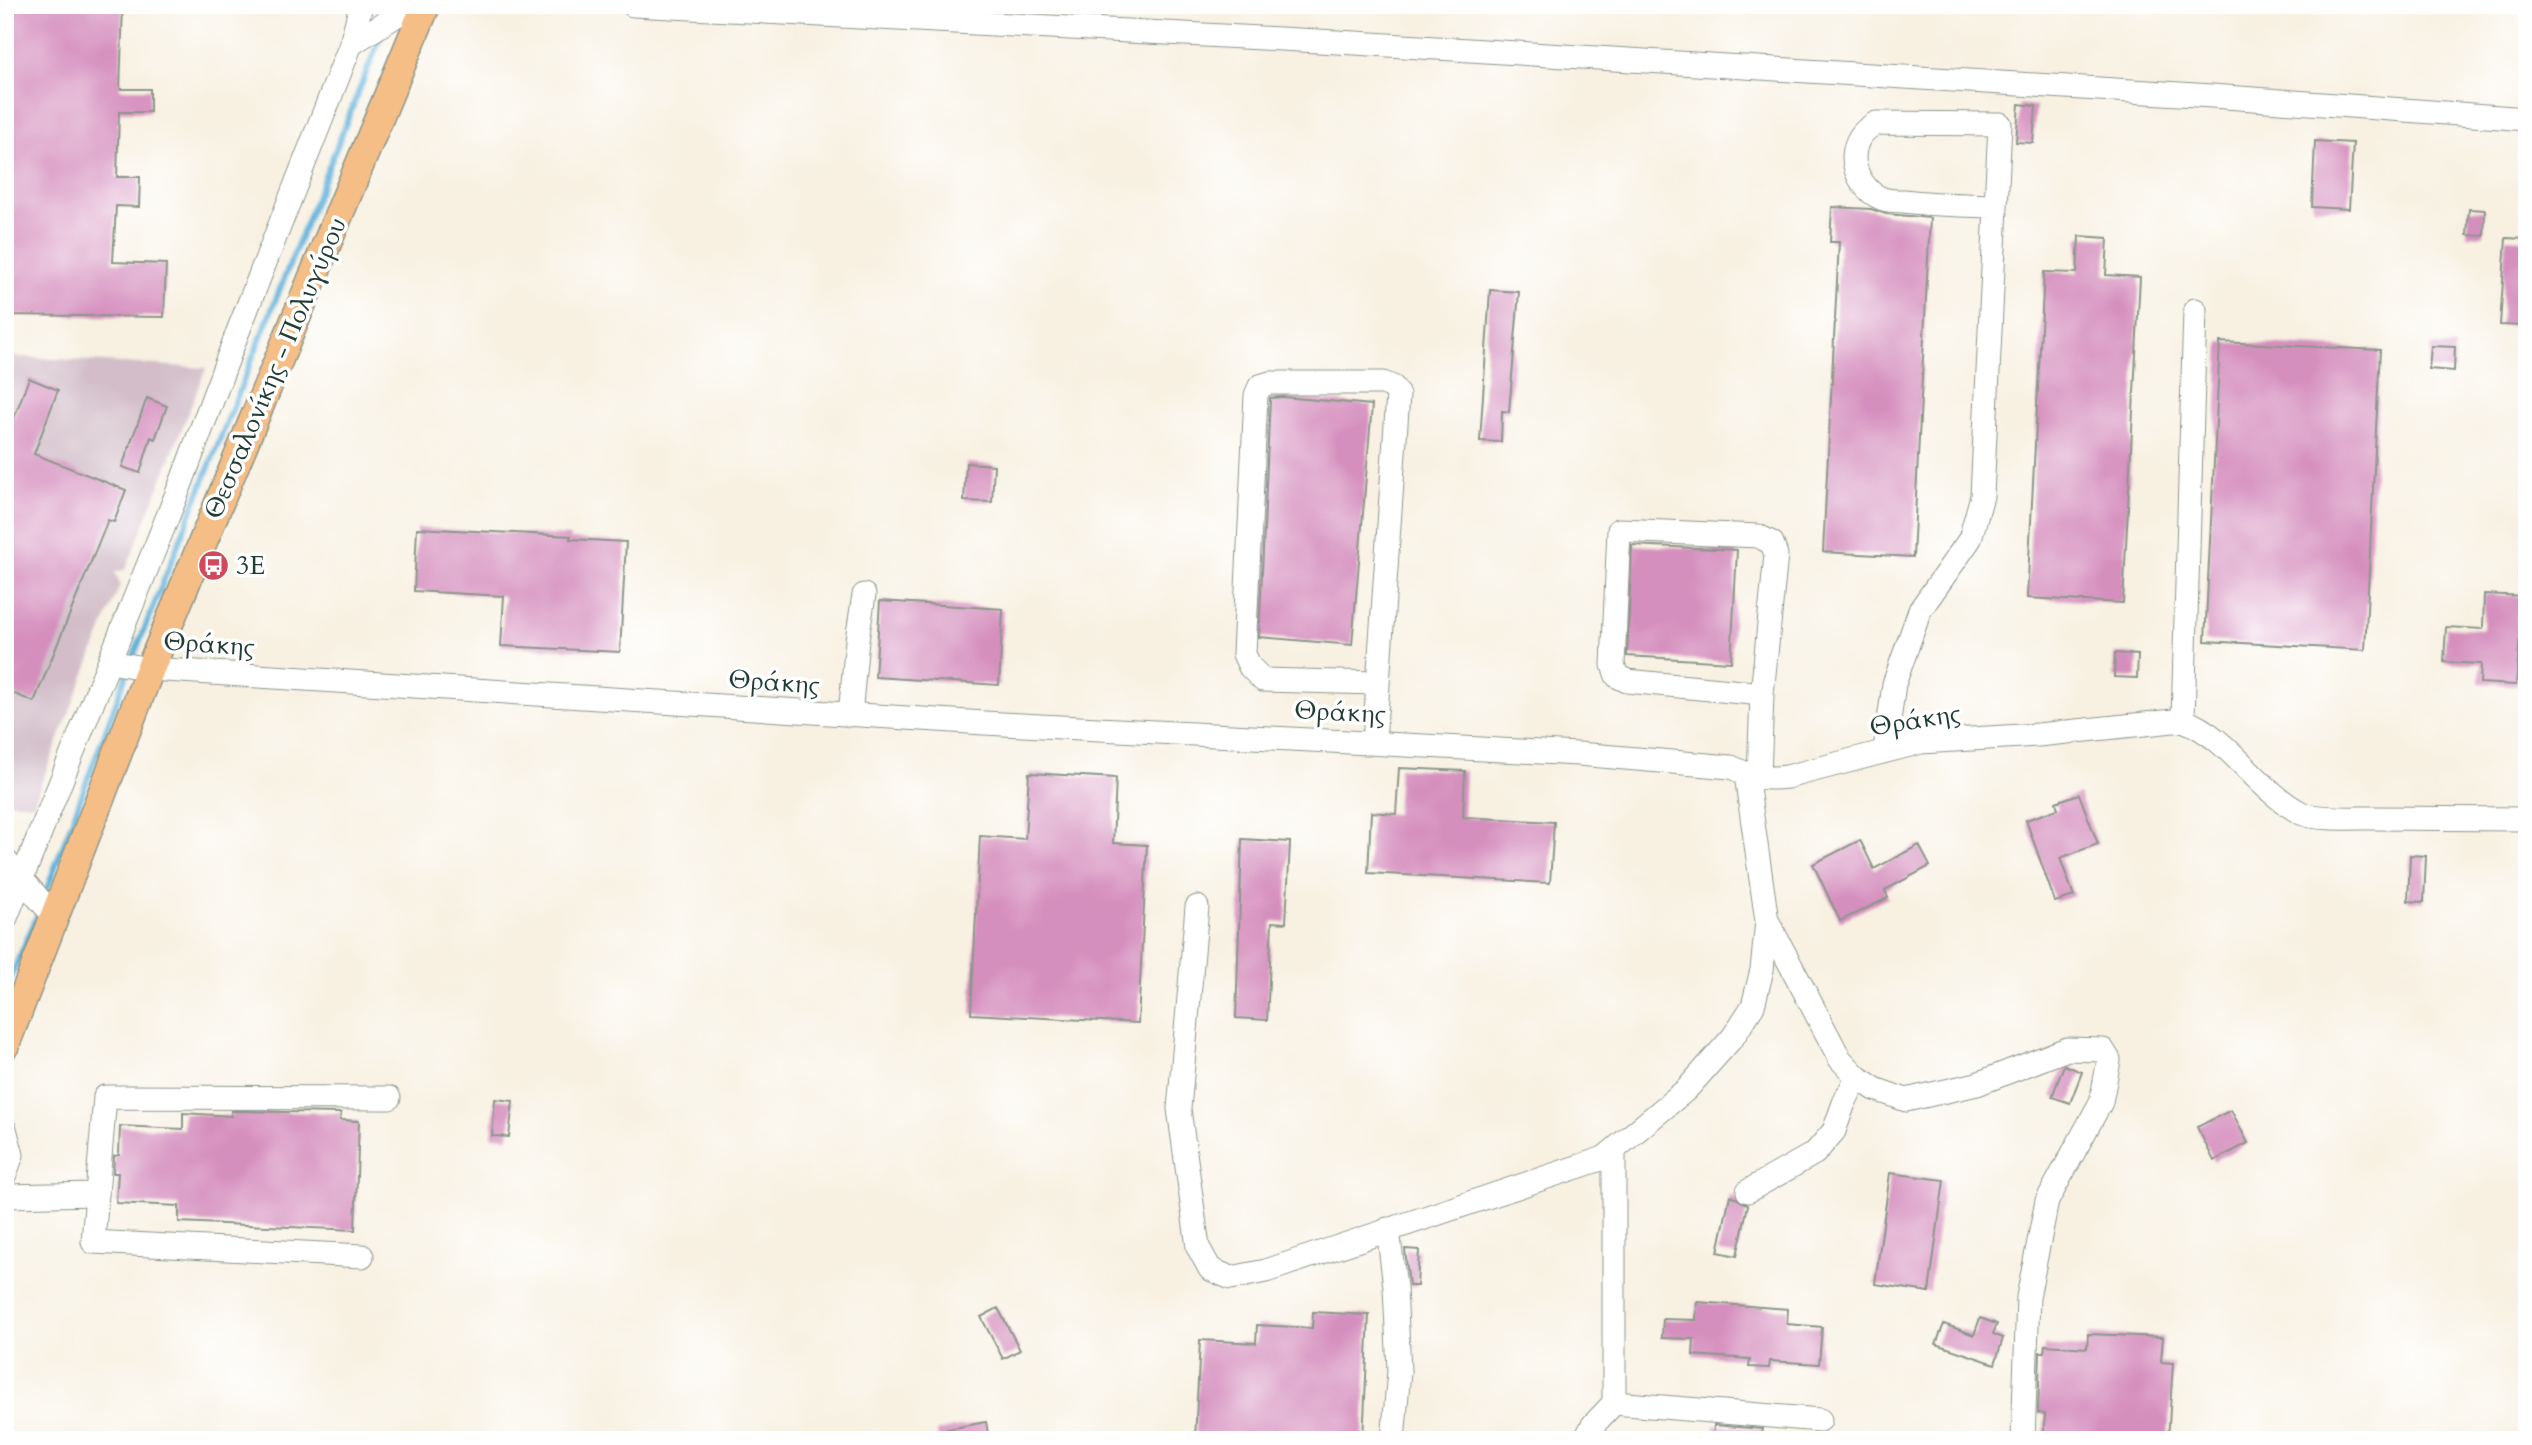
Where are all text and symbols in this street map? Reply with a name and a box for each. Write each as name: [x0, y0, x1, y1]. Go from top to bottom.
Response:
street label: Θεσσαλονίκης - Πολυγύρου: [195, 212, 355, 524]
bus stop icon: 3Ε: [196, 548, 230, 582]
place label: 3Ε: [236, 548, 265, 583]
street label: Θράκης: [162, 623, 256, 665]
street label: Θράκης: [727, 661, 821, 703]
street label: Θράκης: [1293, 692, 1387, 732]
street label: Θράκης: [1867, 696, 1963, 744]

